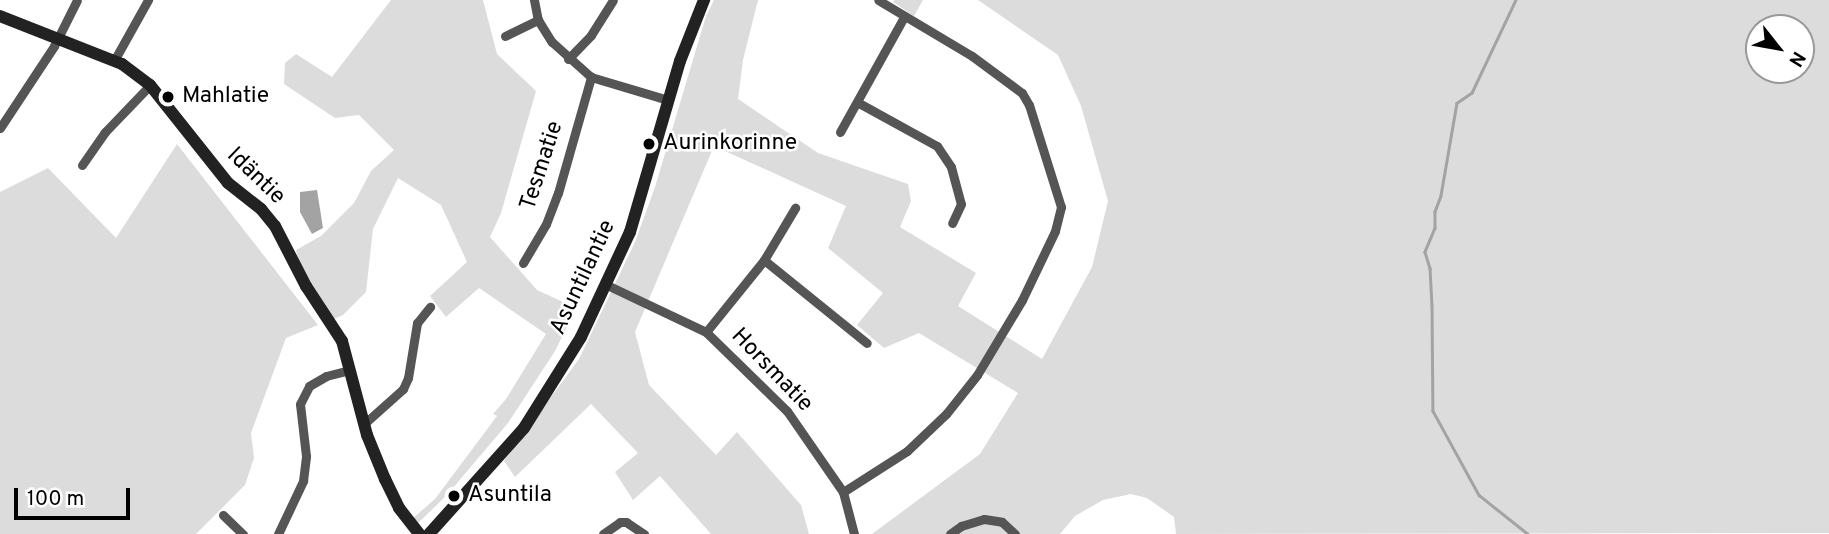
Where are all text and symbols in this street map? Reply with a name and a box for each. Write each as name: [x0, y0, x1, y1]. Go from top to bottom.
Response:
north arrow: [1745, 14, 1815, 84]
text: N: [1782, 47, 1810, 71]
place label: Mahlatie: [182, 83, 269, 111]
marker: Mahlatie: [160, 89, 176, 105]
street label: Tesmatie: [516, 118, 570, 214]
place label: Aurinkorinne: [663, 130, 797, 158]
marker: Aurinkorinne: [641, 136, 657, 152]
street label: Idäntie: [220, 143, 290, 211]
street label: Asuntilantie: [545, 216, 623, 340]
street label: Horsmatie: [724, 323, 818, 419]
scale bar: [18, 475, 133, 518]
place label: Asuntila: [468, 482, 552, 510]
text: 100 m: [27, 486, 84, 513]
marker: Asuntila: [446, 488, 462, 504]

